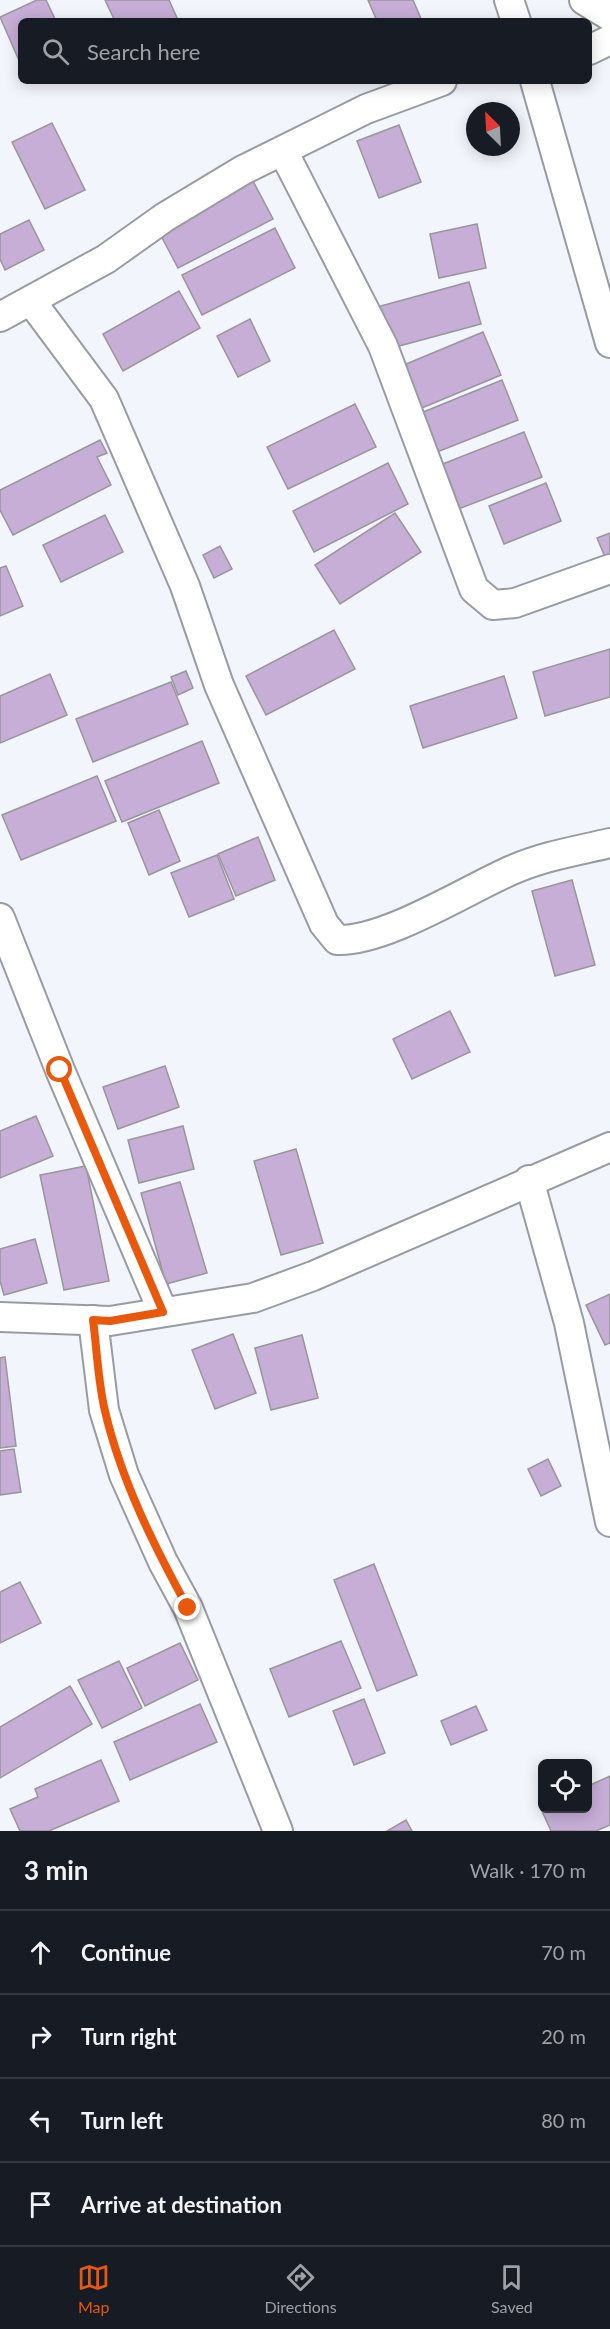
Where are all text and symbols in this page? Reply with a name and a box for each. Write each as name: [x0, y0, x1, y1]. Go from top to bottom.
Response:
search box: [18, 18, 592, 84]
icon: search: [39, 35, 72, 68]
text: Search here: [87, 38, 200, 65]
north arrow: [466, 102, 520, 156]
route start: [46, 1056, 72, 1082]
route end: [174, 1594, 200, 1620]
map controls: [538, 1759, 592, 1813]
button: locate: [538, 1759, 592, 1813]
text: 3 min: [24, 1854, 88, 1886]
text: Walk · 170 m: [470, 1858, 586, 1882]
icon: ahead: [24, 1936, 57, 1969]
text: Continue: [81, 1939, 171, 1966]
text: 70 m: [541, 1940, 586, 1964]
icon: right: [24, 2020, 57, 2053]
text: Turn right: [81, 2023, 176, 2050]
text: 20 m: [541, 2024, 586, 2048]
icon: left: [24, 2104, 57, 2137]
text: Turn left: [81, 2107, 163, 2134]
text: 80 m: [541, 2108, 586, 2132]
icon: arrive: [24, 2188, 57, 2221]
text: Arrive at destination: [81, 2191, 282, 2218]
tab: Map: [77, 2261, 110, 2316]
tab: Directions: [264, 2261, 337, 2316]
tab: Saved: [491, 2261, 533, 2316]

